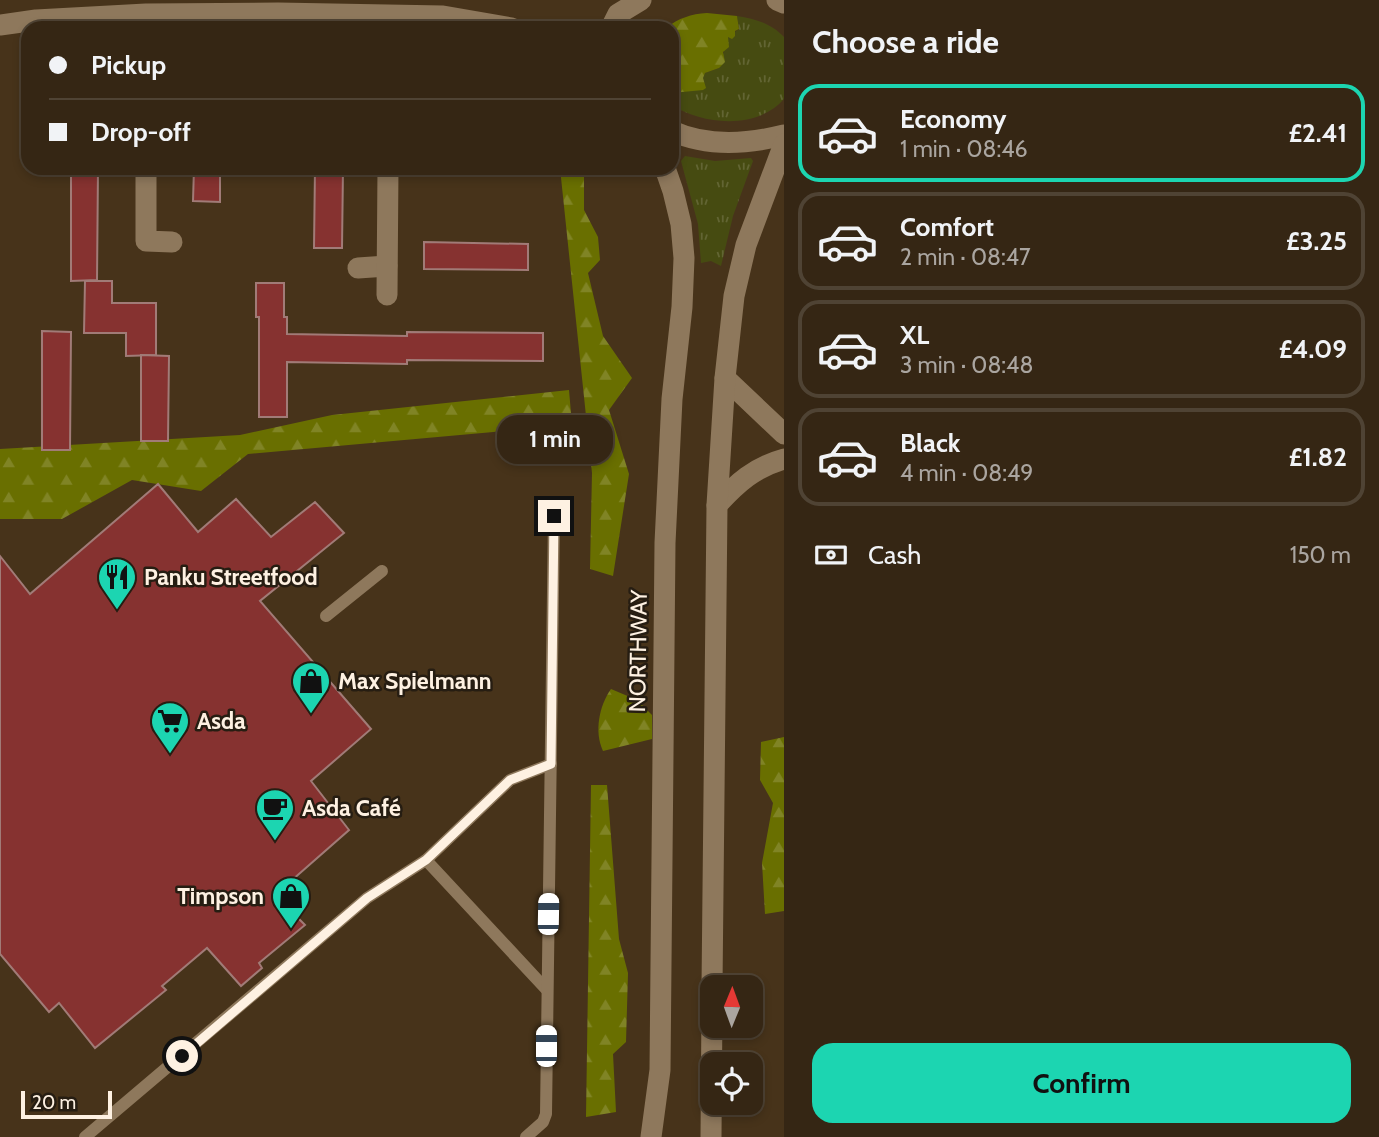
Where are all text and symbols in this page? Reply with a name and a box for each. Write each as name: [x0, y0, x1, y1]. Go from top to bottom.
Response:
text: Choose a ride: [812, 22, 999, 61]
text: Pickup: [91, 49, 166, 81]
icon: car: [816, 102, 879, 165]
text: Economy: [900, 103, 1006, 135]
text: Drop-off: [91, 116, 191, 148]
text: £2.41: [1288, 117, 1347, 149]
text: 1 min · 08:46: [900, 135, 1028, 163]
icon: car: [816, 210, 879, 273]
text: Comfort: [900, 211, 994, 243]
text: £3.25: [1286, 225, 1347, 257]
text: 2 min · 08:47: [900, 243, 1031, 271]
icon: car: [816, 318, 879, 381]
text: XL: [900, 319, 929, 351]
text: £4.09: [1279, 333, 1347, 365]
text: 3 min · 08:48: [900, 351, 1033, 379]
callout: 1 min: [496, 414, 612, 463]
text: 1 min: [529, 425, 581, 453]
icon: car: [816, 426, 879, 489]
text: Black: [900, 427, 960, 459]
text: £1.82: [1289, 441, 1347, 473]
text: 4 min · 08:49: [900, 459, 1033, 487]
route end: [538, 500, 570, 532]
icon: cash: [812, 536, 850, 574]
text: Cash: [868, 539, 921, 571]
text: 150 m: [1290, 541, 1351, 569]
restaurant icon: Panku Streetfood: [96, 556, 138, 611]
place label: Panku Streetfood: [144, 563, 318, 591]
street label: NORTHWAY: [623, 589, 653, 713]
shop icon: Max Spielmann: [290, 660, 332, 715]
place label: Max Spielmann: [338, 667, 492, 695]
supermarket icon: Asda: [149, 700, 191, 755]
place label: Asda: [197, 707, 246, 735]
cafe icon: Asda Café: [254, 787, 296, 842]
place label: Asda Café: [302, 794, 401, 822]
shop icon: Timpson: [270, 875, 312, 930]
place label: Timpson: [177, 882, 264, 910]
car: [538, 893, 559, 935]
north arrow: [700, 975, 763, 1038]
map controls: [700, 975, 763, 1115]
car: [536, 1025, 557, 1067]
route start: [166, 1040, 198, 1072]
button: Confirm: [812, 1043, 1351, 1123]
button: locate: [700, 1052, 763, 1115]
scale bar: [21, 1088, 112, 1120]
text: 20 m: [32, 1091, 76, 1114]

